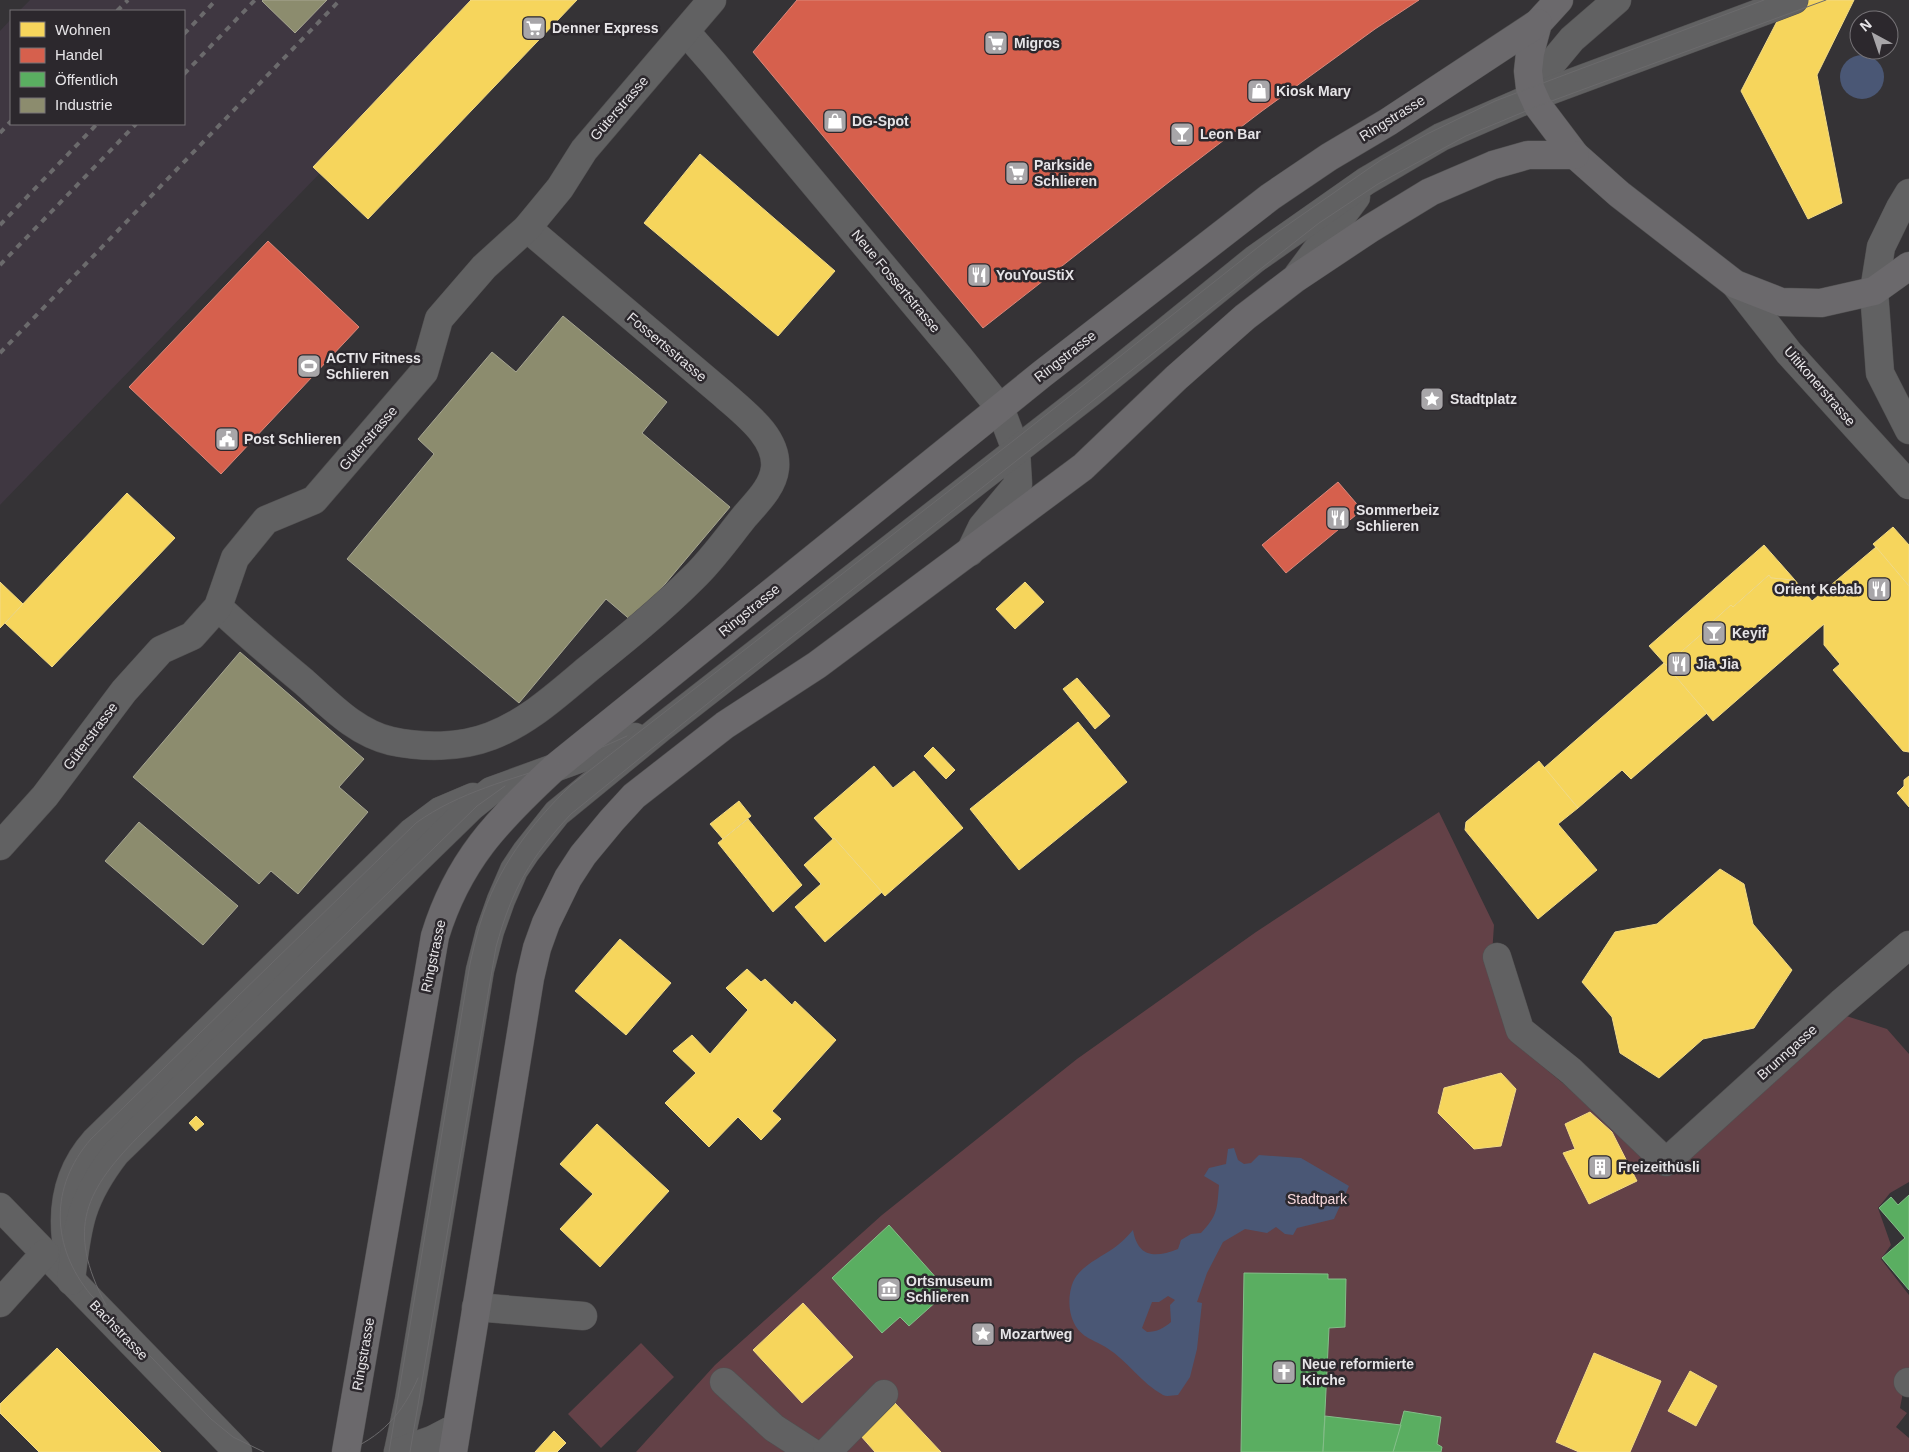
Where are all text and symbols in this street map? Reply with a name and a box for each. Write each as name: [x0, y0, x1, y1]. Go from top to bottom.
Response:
legend: [10, 10, 185, 125]
north arrow: [1849, 10, 1899, 60]
supermarket icon: Denner Express: [521, 15, 547, 41]
text: N: [1857, 16, 1875, 34]
place label: Denner Express: [552, 20, 659, 36]
text: Wohnen: [55, 21, 111, 38]
supermarket icon: Migros: [983, 30, 1009, 56]
place label: Migros: [1014, 35, 1060, 51]
text: Handel: [55, 46, 103, 63]
text: Öffentlich: [55, 71, 118, 88]
street label: Güterstrasse: [587, 72, 651, 143]
shop icon: Kiosk Mary: [1246, 78, 1272, 104]
place label: Kiosk Mary: [1276, 83, 1351, 99]
street label: Ringstrasse: [1356, 92, 1428, 144]
text: Industrie: [55, 96, 113, 113]
shop icon: DG-Spot: [822, 108, 848, 134]
place label: DG-Spot: [852, 113, 909, 129]
bar icon: Leon Bar: [1169, 121, 1195, 147]
place label: Leon Bar: [1200, 126, 1261, 142]
place label: Parkside Schlieren: [1034, 157, 1097, 189]
supermarket icon: Parkside Schlieren: [1004, 160, 1030, 186]
street label: Neue Fossertstrasse: [848, 226, 944, 336]
restaurant icon: YouYouStiX: [966, 262, 992, 288]
place label: YouYouStiX: [996, 267, 1075, 283]
street label: Fossertsstrasse: [624, 309, 710, 385]
street label: Ringstrasse: [1031, 327, 1099, 385]
street label: Uitikonerstrasse: [1781, 343, 1859, 429]
place label: ACTIV Fitness Schlieren: [326, 350, 421, 382]
sports icon: ACTIV Fitness Schlieren: [296, 353, 322, 379]
place icon: Stadtplatz: [1419, 386, 1445, 412]
place label: Stadtplatz: [1450, 391, 1517, 407]
street label: Güterstrasse: [336, 402, 400, 473]
public building icon: Post Schlieren: [214, 426, 240, 452]
place label: Post Schlieren: [244, 431, 341, 447]
place label: Sommerbeiz Schlieren: [1356, 502, 1439, 534]
restaurant icon: Sommerbeiz Schlieren: [1325, 505, 1351, 531]
restaurant icon: Orient Kebab: [1866, 576, 1892, 602]
street label: Ringstrasse: [715, 580, 783, 639]
place label: Orient Kebab: [1774, 581, 1862, 597]
bar icon: Keyif: [1701, 620, 1727, 646]
place label: Keyif: [1732, 625, 1767, 641]
restaurant icon: Jia Jia: [1666, 651, 1692, 677]
place label: Jia Jia: [1696, 656, 1739, 672]
street label: Güterstrasse: [59, 699, 121, 773]
street label: Ringstrasse: [417, 918, 449, 994]
street label: Brunngasse: [1754, 1021, 1820, 1083]
building icon: Freizeithüsli: [1587, 1154, 1613, 1180]
place label: Freizeithüsli: [1618, 1159, 1700, 1175]
park label: Stadtpark: [1287, 1191, 1348, 1207]
place label: Ortsmuseum Schlieren: [906, 1273, 992, 1305]
museum icon: Ortsmuseum Schlieren: [876, 1276, 902, 1302]
street label: Bachstrasse: [86, 1297, 152, 1363]
street label: Ringstrasse: [349, 1316, 377, 1392]
place icon: Mozartweg: [970, 1321, 996, 1347]
place label: Mozartweg: [1000, 1326, 1072, 1342]
place label: Neue reformierte Kirche: [1302, 1356, 1414, 1388]
church icon: Neue reformierte Kirche: [1271, 1359, 1297, 1385]

